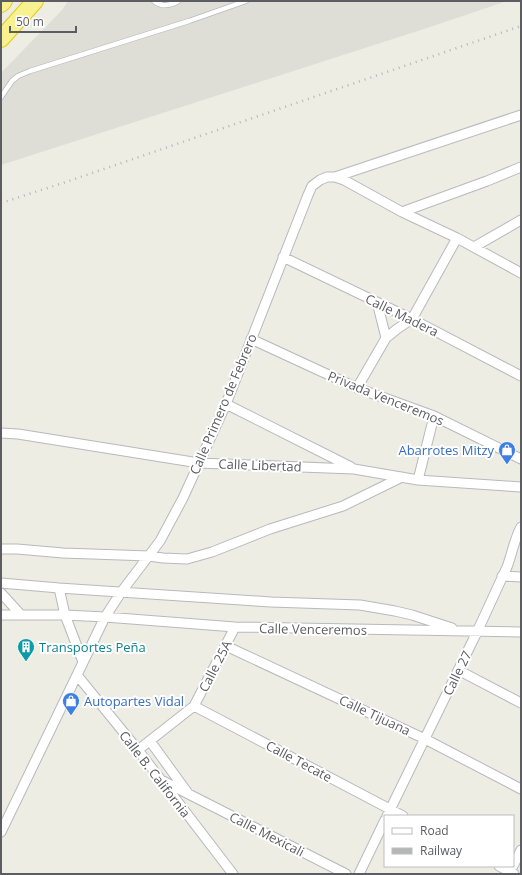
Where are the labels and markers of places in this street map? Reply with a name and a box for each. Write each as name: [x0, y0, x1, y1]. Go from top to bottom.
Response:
shop icon: Abarrotes Mitzy: [497, 440, 517, 465]
place label: Abarrotes Mitzy: [398, 441, 494, 459]
building icon: Transportes Peña: [16, 637, 36, 662]
place label: Transportes Peña: [39, 638, 146, 656]
shop icon: Autopartes Vidal: [61, 691, 81, 716]
place label: Autopartes Vidal: [84, 692, 184, 710]

